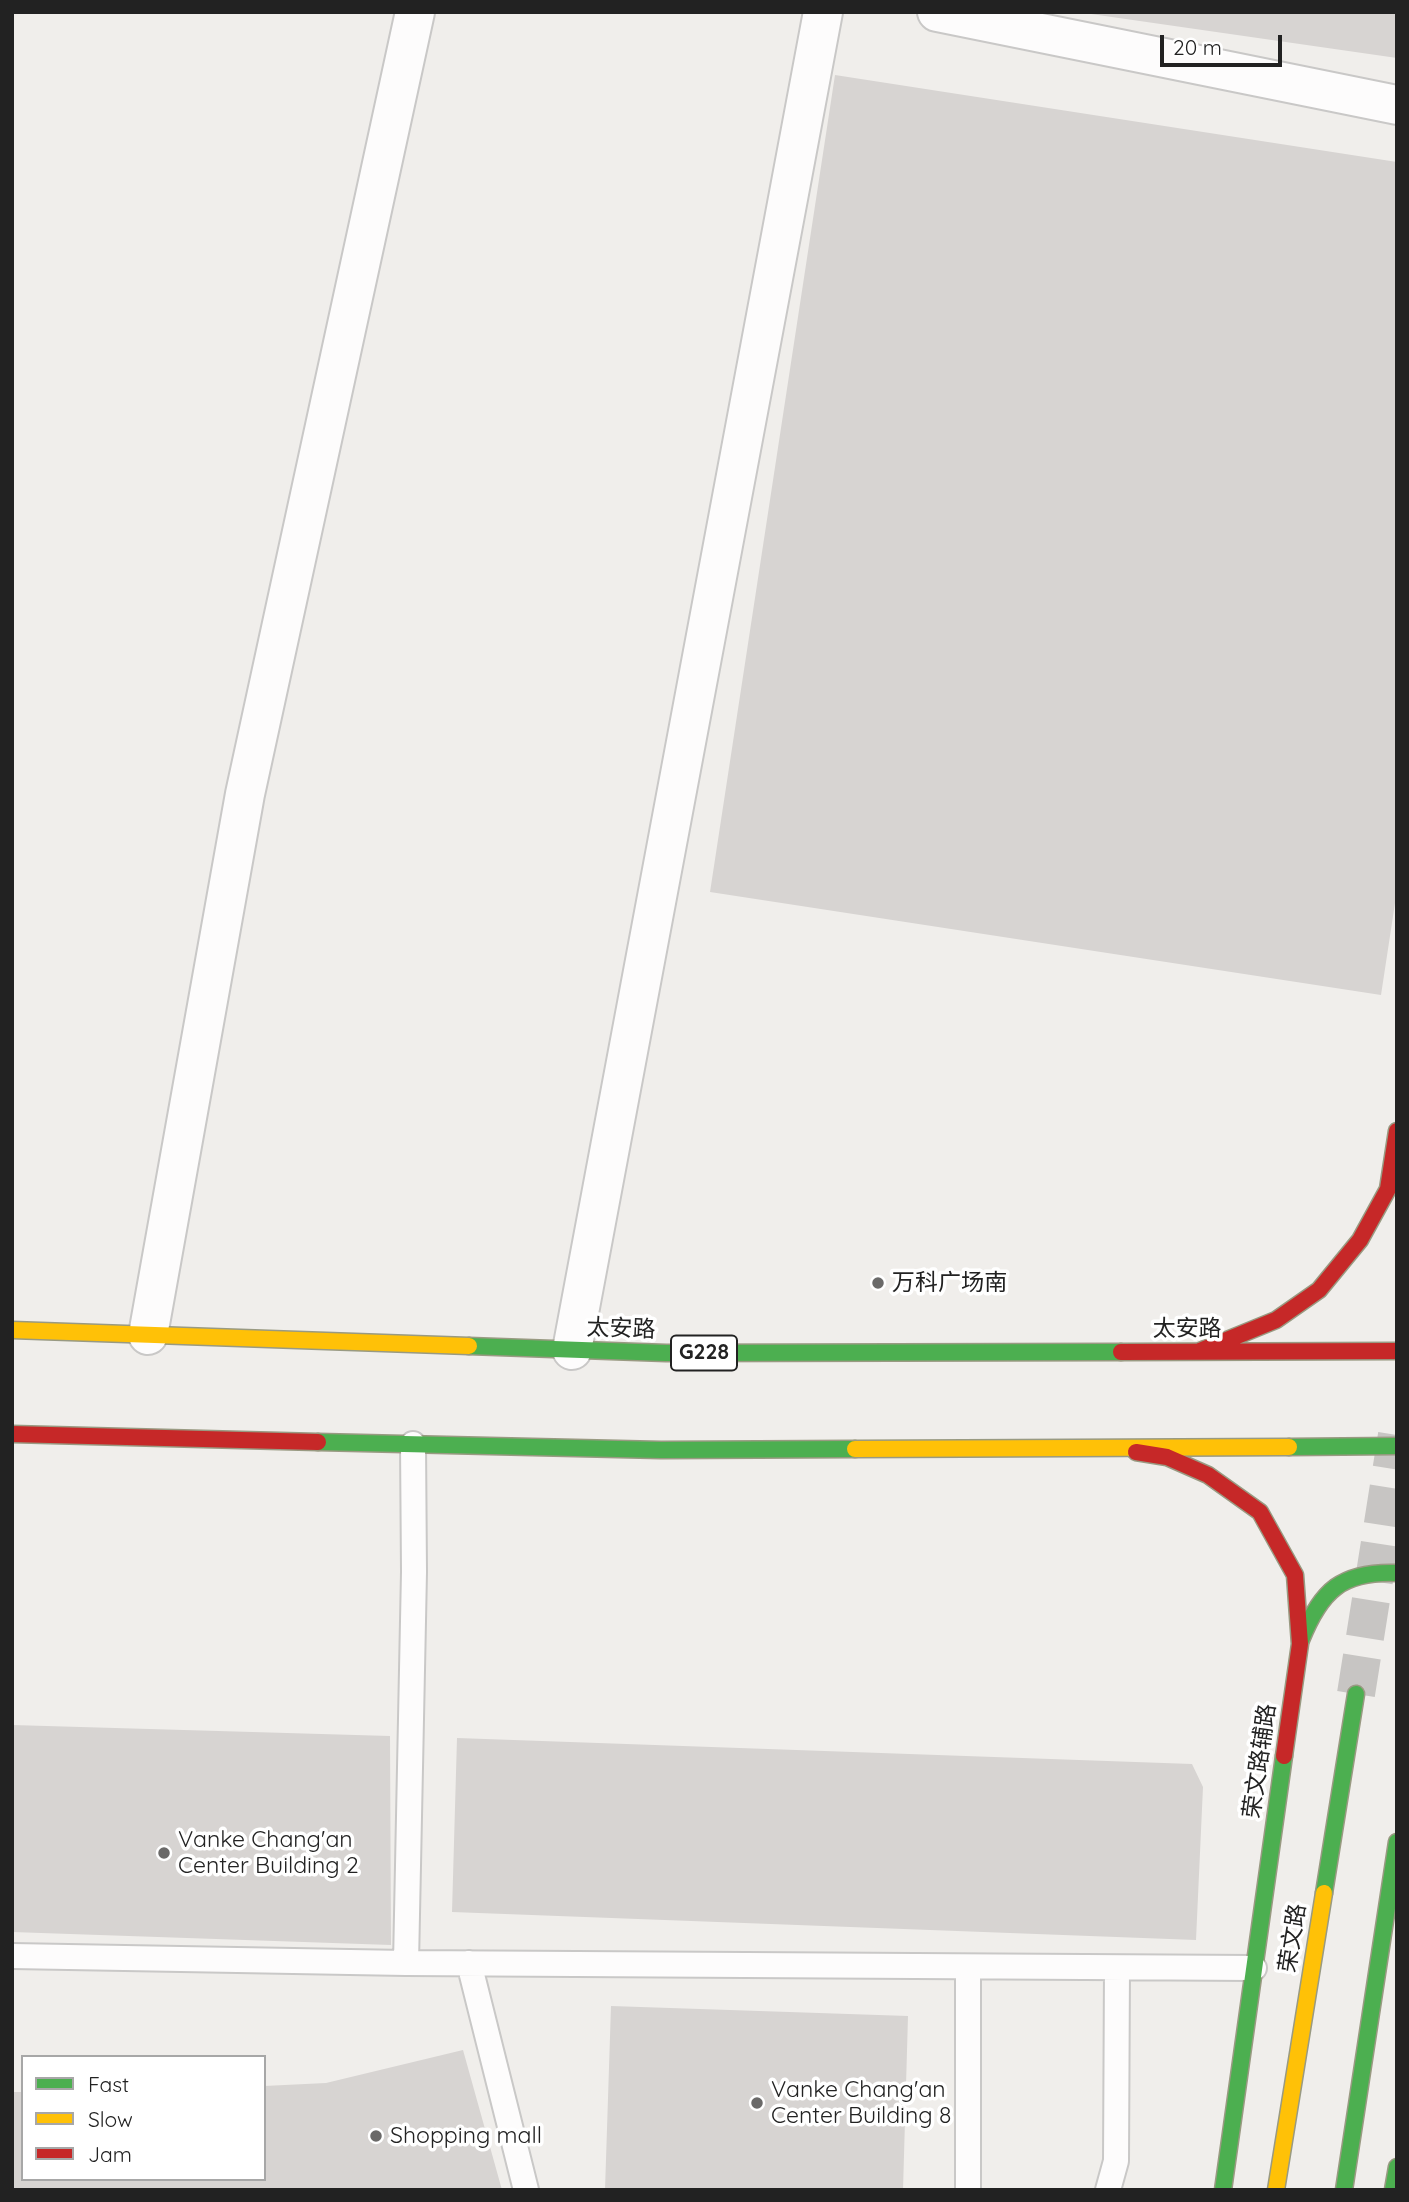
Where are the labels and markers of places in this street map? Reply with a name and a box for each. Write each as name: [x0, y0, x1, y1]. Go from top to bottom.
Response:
place label: 万科广场南: [892, 1269, 1007, 1297]
marker: 万科广场南: [870, 1275, 886, 1291]
place label: Vanke Chang'an Center Building 2: [178, 1826, 359, 1880]
marker: Vanke Chang'an Center Building 2: [156, 1845, 172, 1861]
place label: Vanke Chang'an Center Building 8: [771, 2076, 951, 2130]
marker: Vanke Chang'an Center Building 8: [749, 2095, 765, 2111]
place label: Shopping mall: [390, 2122, 542, 2150]
marker: Shopping mall: [368, 2128, 384, 2144]

